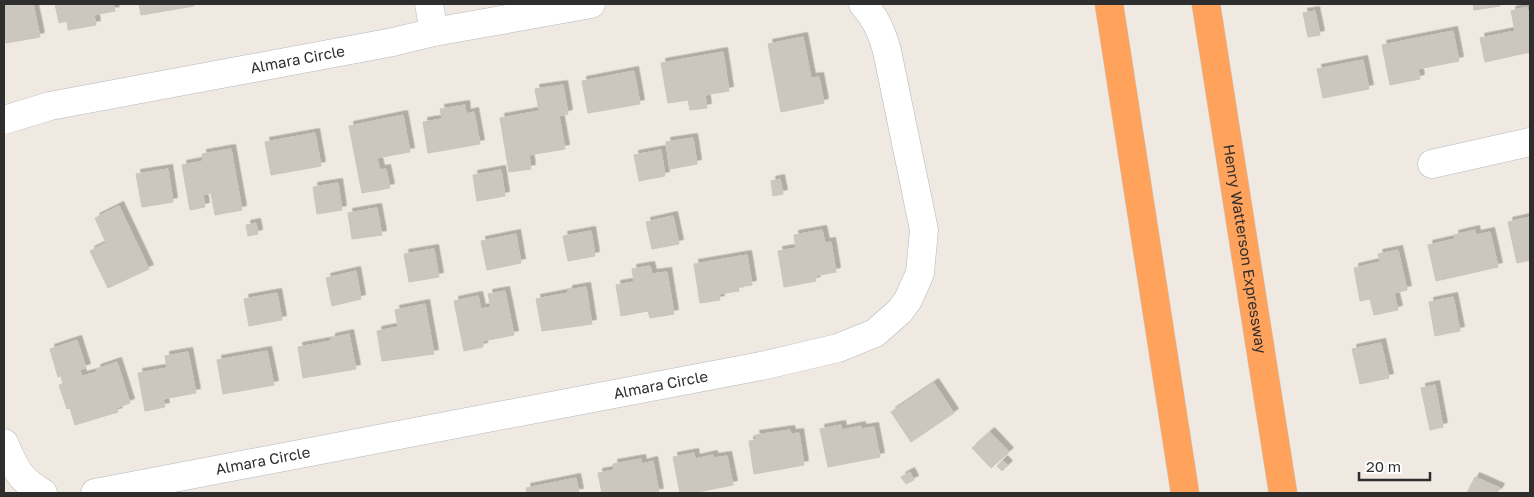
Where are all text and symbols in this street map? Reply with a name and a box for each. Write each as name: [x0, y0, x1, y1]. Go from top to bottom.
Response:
street label: Almara Circle: [249, 41, 346, 76]
street label: Henry Watterson Expressway: [1220, 143, 1271, 355]
street label: Almara Circle: [612, 366, 710, 402]
street label: Almara Circle: [214, 442, 312, 478]
scale bar: [1359, 450, 1430, 482]
text: 20 m: [1366, 457, 1401, 475]

